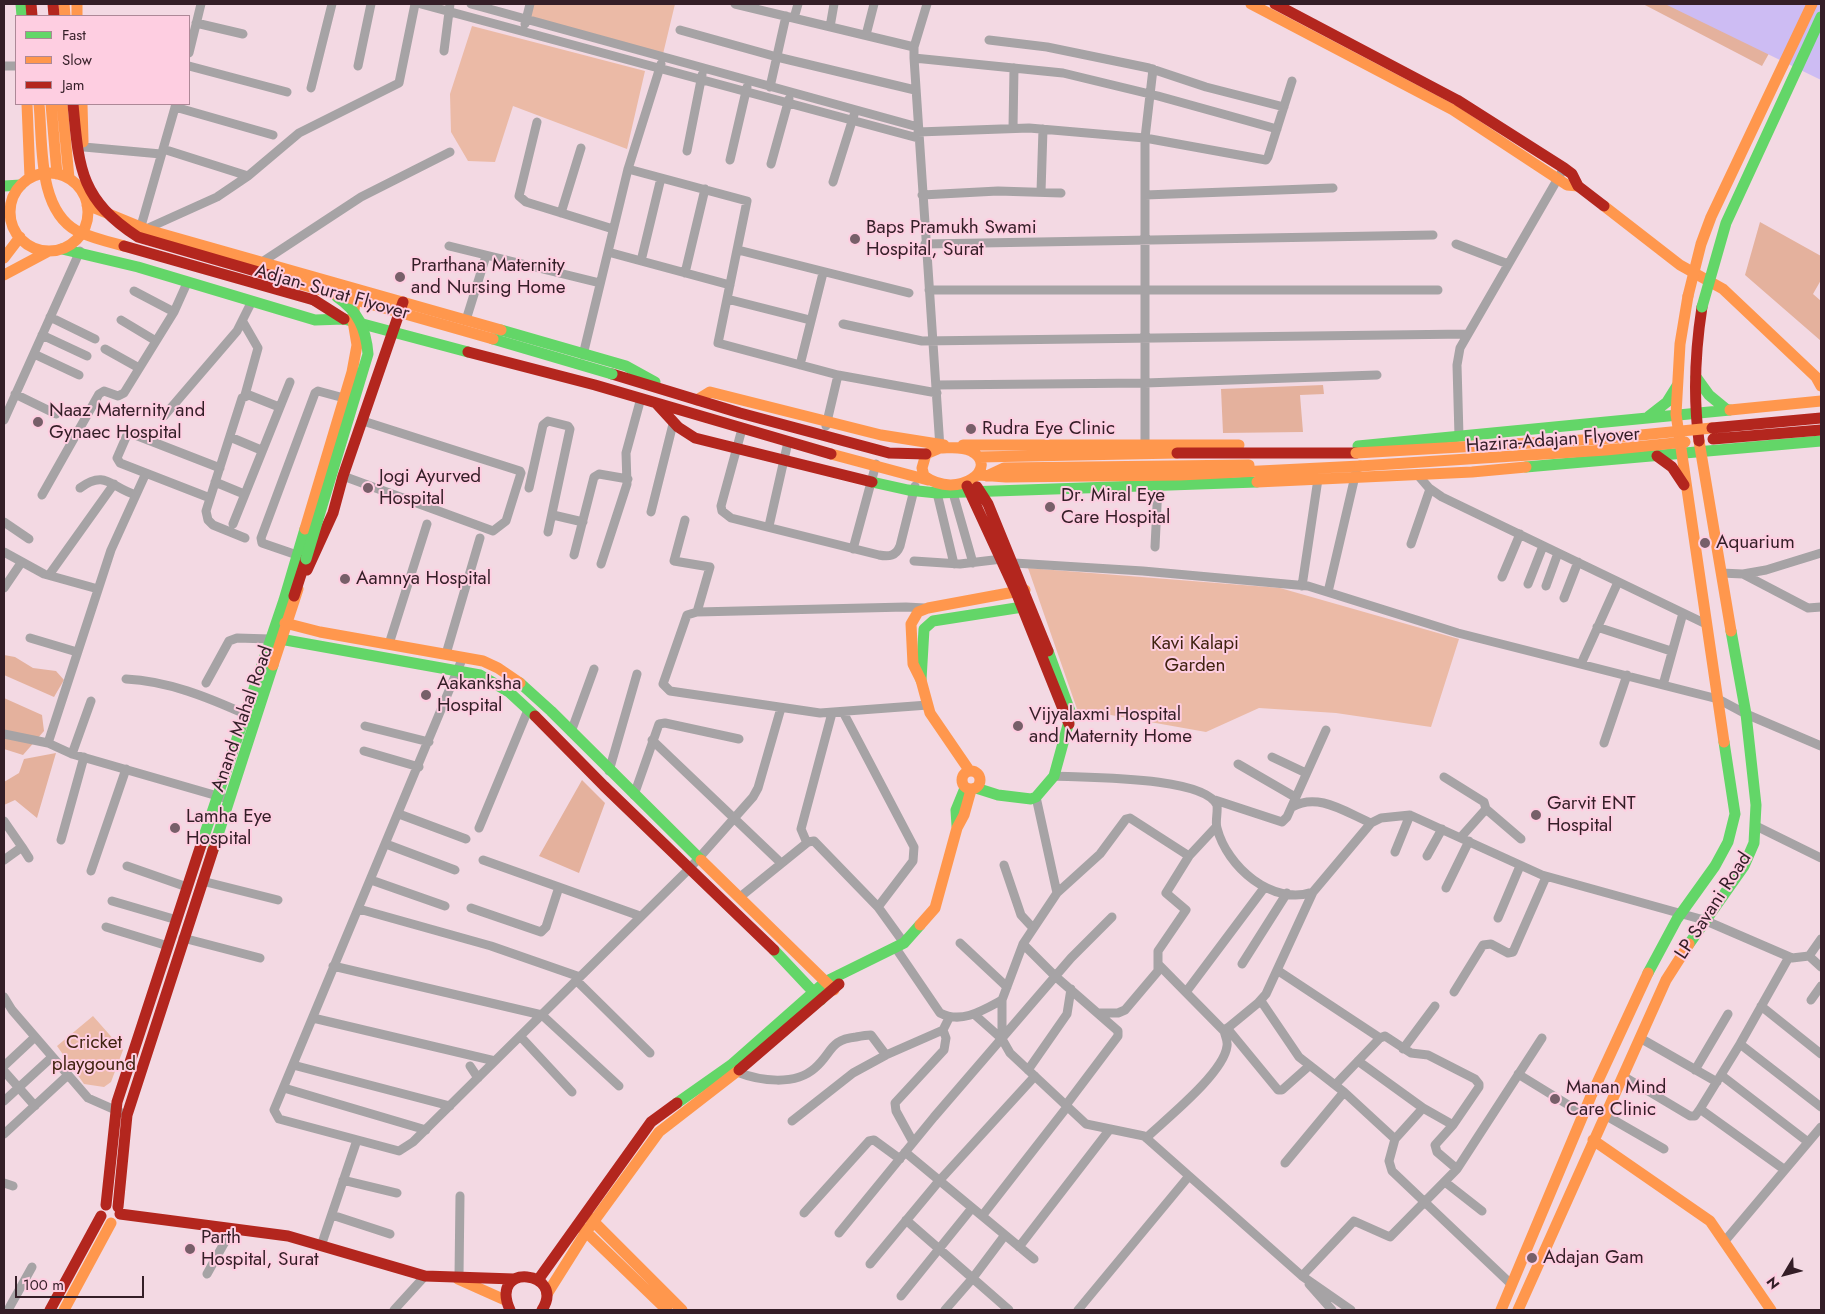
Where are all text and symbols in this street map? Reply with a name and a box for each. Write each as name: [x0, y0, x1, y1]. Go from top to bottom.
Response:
legend: [15, 15, 190, 105]
text: Fast: [62, 24, 86, 46]
text: Slow: [62, 49, 92, 71]
text: Jam: [62, 74, 85, 96]
place label: Baps Pramukh Swami Hospital, Surat: [866, 217, 1037, 261]
marker: Baps Pramukh Swami Hospital, Surat: [848, 232, 862, 246]
place label: Prarthana Maternity and Nursing Home: [411, 255, 566, 299]
street label: Adjan- Surat Flyover: [252, 260, 412, 326]
marker: Prarthana Maternity and Nursing Home: [393, 270, 407, 284]
place label: Naaz Maternity and Gynaec Hospital: [49, 400, 205, 444]
marker: Naaz Maternity and Gynaec Hospital: [31, 415, 45, 429]
place label: Rudra Eye Clinic: [982, 418, 1115, 440]
marker: Rudra Eye Clinic: [964, 422, 978, 436]
street label: Hazira-Adajan Flyover: [1465, 424, 1641, 458]
place label: Jogi Ayurved Hospital: [379, 466, 481, 510]
marker: Jogi Ayurved Hospital: [361, 481, 375, 495]
place label: Dr. Miral Eye Care Hospital: [1061, 485, 1170, 529]
marker: Dr. Miral Eye Care Hospital: [1043, 500, 1057, 514]
place label: Aquarium: [1716, 532, 1795, 554]
marker: Aquarium: [1698, 536, 1712, 550]
place label: Aamnya Hospital: [356, 568, 491, 590]
marker: Aamnya Hospital: [338, 572, 352, 586]
park label: Kavi Kalapi Garden: [1151, 633, 1239, 677]
street label: Anand Mahal Road: [207, 643, 279, 795]
place label: Aakanksha Hospital: [437, 673, 521, 717]
marker: Aakanksha Hospital: [419, 688, 433, 702]
place label: Vijyalaxmi Hospital and Maternity Home: [1029, 704, 1192, 748]
marker: Vijyalaxmi Hospital and Maternity Home: [1011, 719, 1025, 733]
place label: Garvit ENT Hospital: [1547, 793, 1636, 837]
place label: Lamha Eye Hospital: [186, 806, 272, 850]
marker: Garvit ENT Hospital: [1529, 808, 1543, 822]
marker: Lamha Eye Hospital: [168, 821, 182, 835]
street label: LP Savani Road: [1671, 848, 1757, 964]
park label: Cricket playgound: [52, 1032, 136, 1076]
place label: Manan Mind Care Clinic: [1566, 1077, 1666, 1121]
marker: Manan Mind Care Clinic: [1548, 1092, 1562, 1106]
place label: Parth Hospital, Surat: [201, 1227, 319, 1271]
marker: Parth Hospital, Surat: [183, 1242, 197, 1256]
place label: Adajan Gam: [1543, 1247, 1644, 1269]
north arrow: [1760, 1249, 1810, 1299]
marker: Adajan Gam: [1525, 1251, 1539, 1265]
scale bar: [18, 1266, 146, 1298]
text: N: [1762, 1273, 1784, 1293]
text: 100 m: [23, 1274, 64, 1296]

